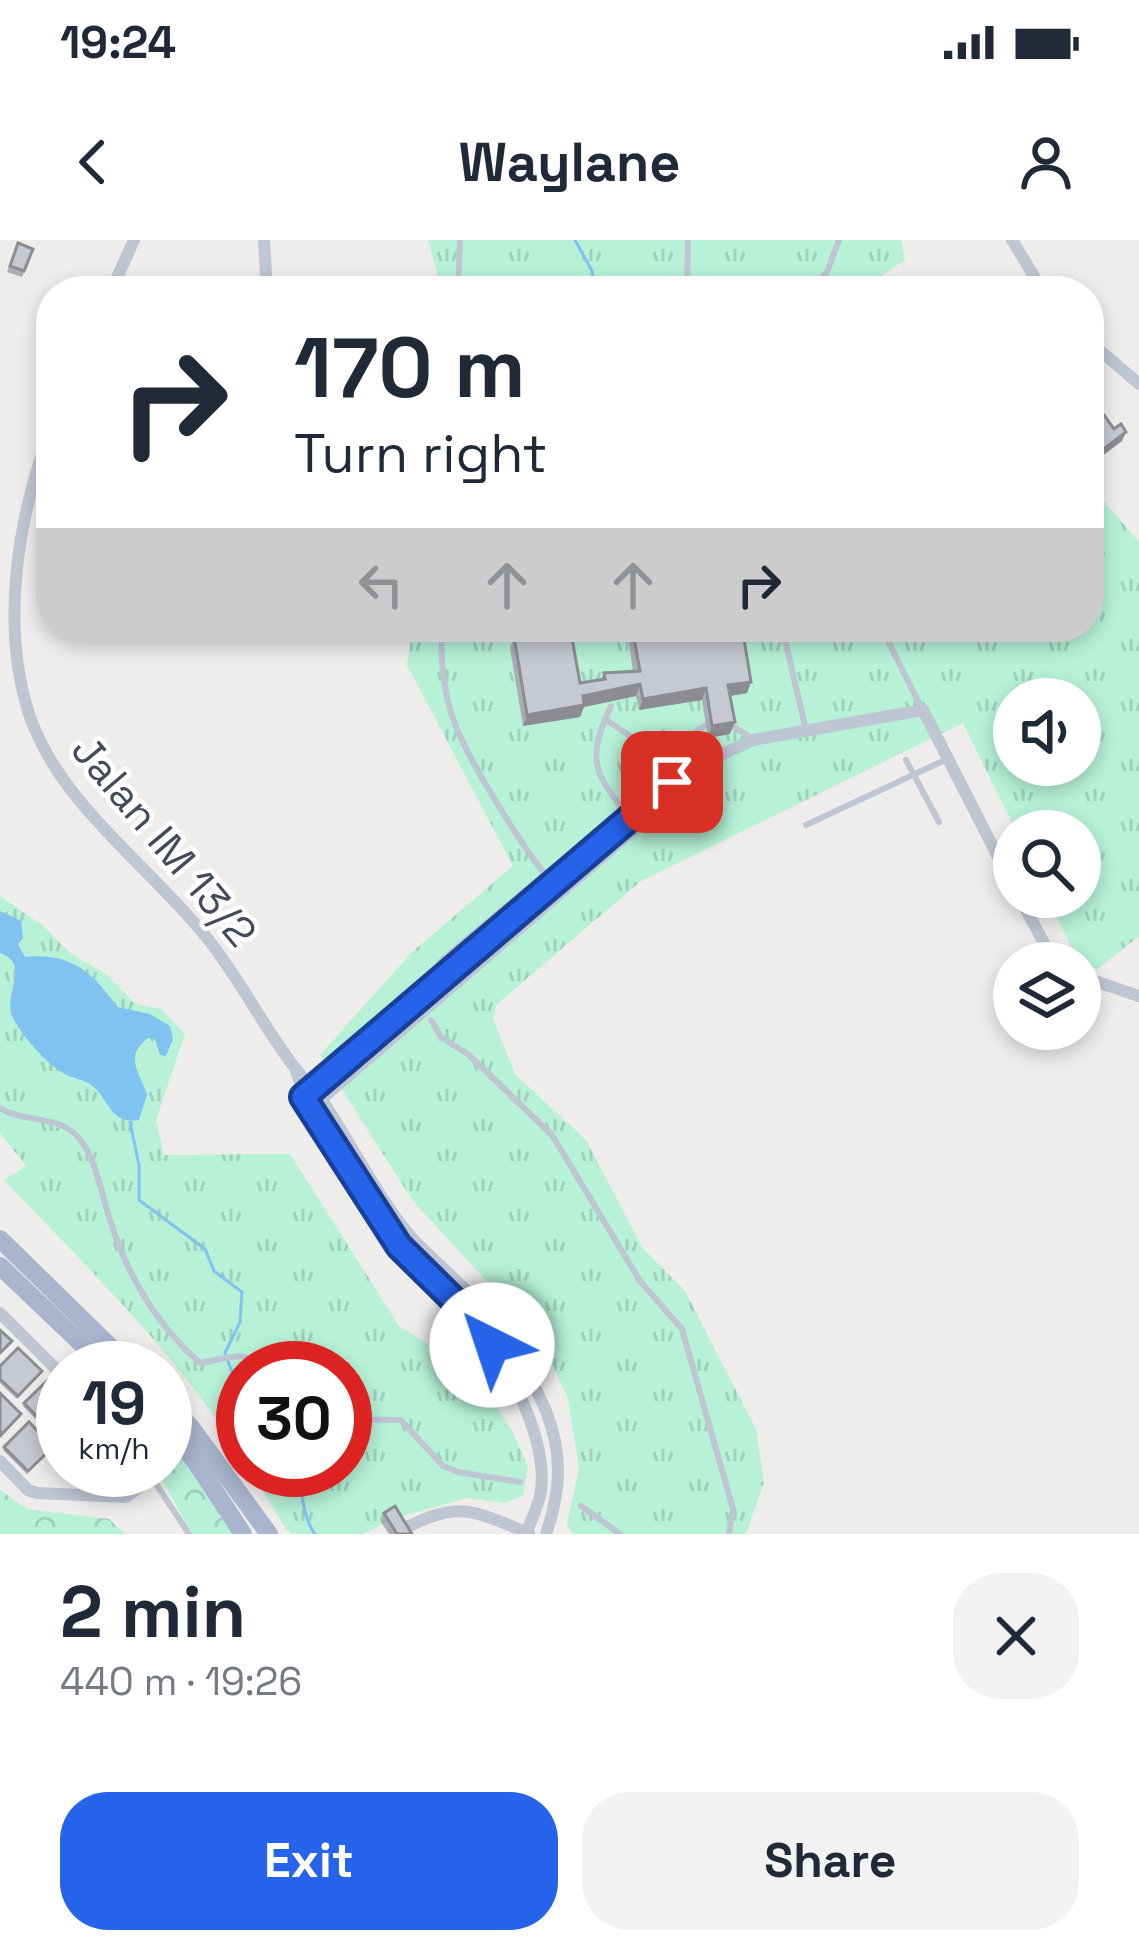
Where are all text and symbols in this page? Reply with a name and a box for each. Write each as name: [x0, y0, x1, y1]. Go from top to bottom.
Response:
text: 19:24: [60, 14, 176, 71]
text: Waylane: [459, 128, 680, 197]
icon: back: [60, 129, 126, 195]
icon: person: [1013, 129, 1079, 195]
text: 170 m: [294, 314, 526, 422]
icon: right: [96, 324, 252, 480]
text: Turn right: [294, 419, 547, 488]
icon: left: [348, 552, 414, 618]
icon: ahead: [474, 552, 540, 618]
icon: ahead: [600, 552, 666, 618]
icon: right: [726, 552, 792, 618]
map controls: [993, 678, 1101, 1050]
button: sound: [993, 678, 1101, 786]
street label: Jalan IM 13/2: [60, 724, 268, 958]
pin: [621, 731, 723, 833]
icon: arrive: [639, 749, 705, 815]
button: search: [993, 810, 1101, 918]
button: layers: [993, 942, 1101, 1050]
position arrow: [429, 1282, 555, 1408]
speed limit sign: 30: [216, 1341, 372, 1497]
text: 19: [82, 1365, 146, 1442]
text: km/h: [78, 1429, 150, 1468]
text: 2 min: [60, 1566, 246, 1658]
button: close: [953, 1573, 1079, 1699]
text: 440 m · 19:26: [60, 1657, 302, 1706]
button: Exit: [60, 1792, 558, 1930]
button: Share: [582, 1792, 1079, 1930]

